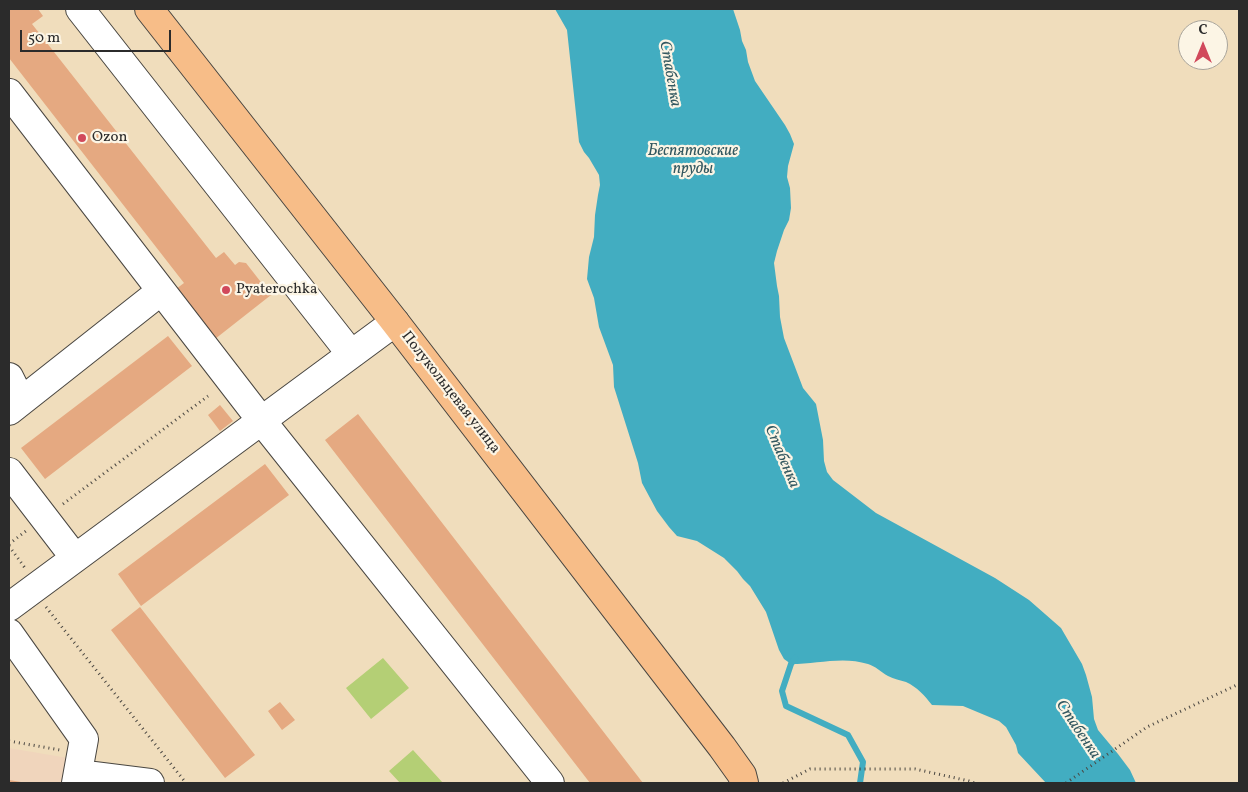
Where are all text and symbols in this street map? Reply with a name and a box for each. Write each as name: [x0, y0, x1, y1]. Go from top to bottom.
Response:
scale bar: [22, 20, 174, 52]
north arrow: [1178, 20, 1228, 70]
text: С: [1198, 21, 1208, 40]
text: 50 m: [28, 28, 60, 49]
water label: Стабенка: [654, 40, 684, 108]
place label: Ozon: [92, 129, 127, 147]
marker: Ozon: [76, 132, 88, 144]
water label: Беспятовские пруды: [648, 142, 738, 180]
place label: Pyaterochka: [236, 281, 317, 299]
marker: Pyaterochka: [220, 284, 232, 296]
street label: Полукольцевая улица: [397, 328, 503, 458]
water label: Стабенка: [759, 423, 803, 491]
water label: Стабенка: [1050, 697, 1104, 763]

